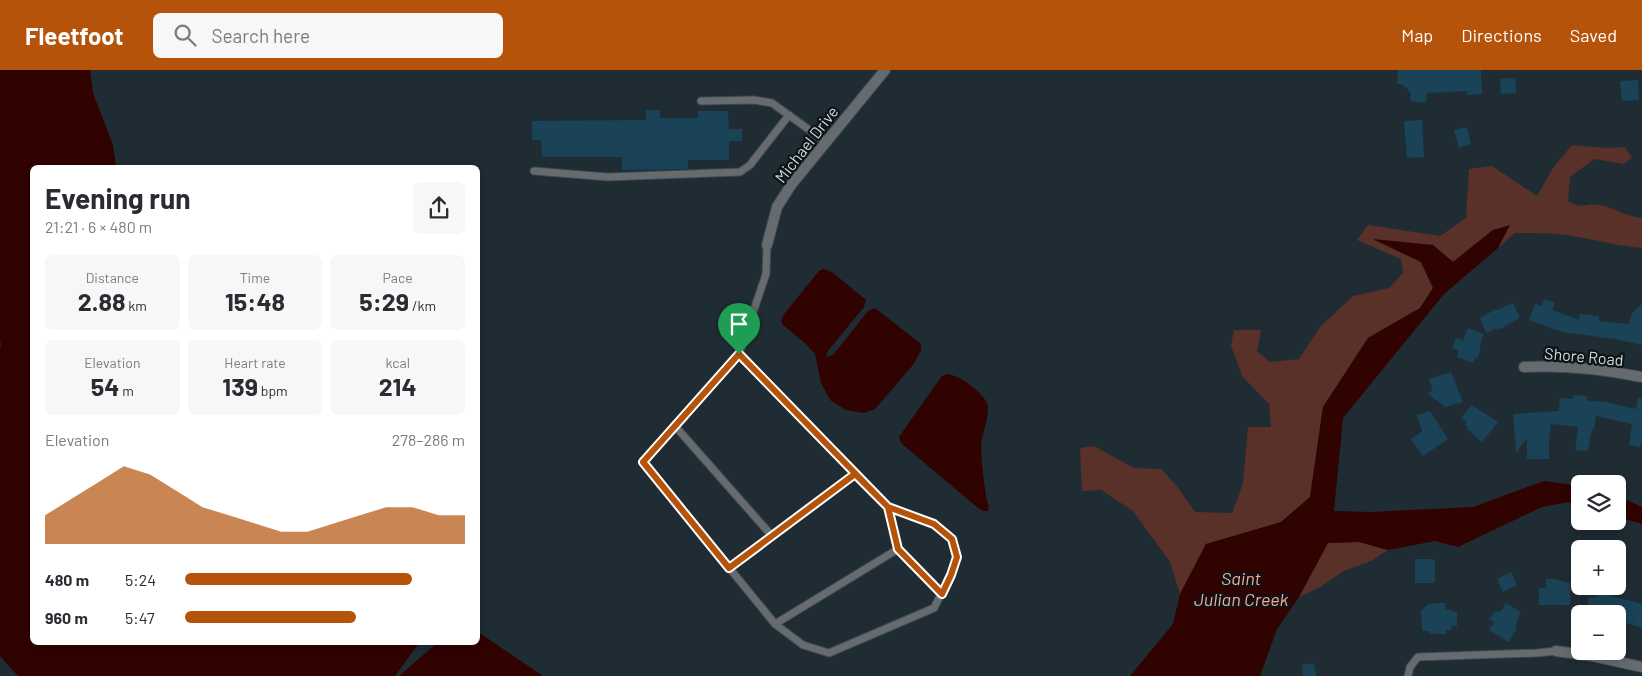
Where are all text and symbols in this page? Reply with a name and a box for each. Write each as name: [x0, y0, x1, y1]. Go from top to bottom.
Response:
search box: [153, 13, 503, 58]
text: Fleetfoot: [25, 21, 123, 50]
icon: search: [171, 21, 199, 49]
text: Search here: [211, 24, 310, 47]
text: Map: [1401, 24, 1433, 46]
text: Directions: [1461, 24, 1542, 46]
text: Saved: [1570, 24, 1617, 46]
street label: Michael Drive: [770, 102, 842, 186]
text: Evening run: [45, 181, 191, 215]
button: share: [413, 182, 465, 234]
text: 21:21 · 6 × 480 m: [45, 217, 152, 236]
text: Distance: [86, 269, 139, 286]
text: Time: [240, 269, 270, 286]
text: Pace: [383, 269, 413, 286]
text: 2.88: [78, 286, 126, 316]
text: 15:48: [225, 286, 285, 316]
text: 5:29: [359, 286, 409, 316]
text: km: [126, 297, 147, 314]
text: /km: [409, 297, 436, 314]
pin: [718, 303, 760, 354]
icon: arrive: [725, 310, 753, 338]
street label: Shore Road: [1544, 343, 1624, 369]
text: Elevation: [84, 354, 141, 371]
text: Heart rate: [224, 354, 286, 371]
text: kcal: [385, 354, 410, 371]
text: 54: [91, 371, 119, 401]
text: 139: [222, 371, 258, 401]
text: 214: [379, 371, 417, 401]
text: m: [119, 382, 134, 399]
text: bpm: [258, 382, 288, 399]
text: Elevation: [45, 430, 109, 449]
text: 278–286 m: [392, 430, 465, 449]
map controls: [1571, 475, 1626, 660]
button: layers: [1571, 475, 1626, 530]
button: +: [1571, 540, 1626, 595]
water label: Saint Julian Creek: [1194, 567, 1289, 610]
text: 480 m: [45, 570, 89, 589]
text: 5:24: [125, 570, 156, 589]
button: −: [1571, 605, 1626, 660]
text: 960 m: [45, 608, 88, 627]
text: 5:47: [125, 608, 155, 627]

